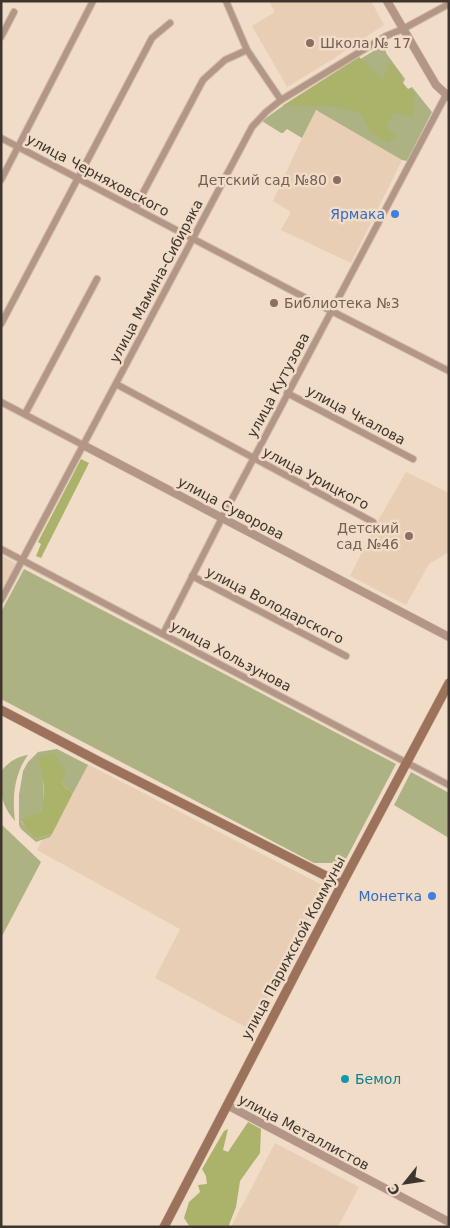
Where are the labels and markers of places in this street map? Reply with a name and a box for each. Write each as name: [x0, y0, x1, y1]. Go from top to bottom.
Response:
place label: Школа № 17: [320, 35, 411, 51]
marker: Школа № 17: [304, 37, 316, 49]
place label: Детский сад №80: [198, 172, 327, 188]
marker: Детский сад №80: [331, 174, 343, 186]
place label: Ярмака: [330, 206, 385, 222]
marker: Ярмака: [389, 208, 401, 220]
place label: Библиотека №3: [284, 295, 400, 311]
marker: Библиотека №3: [268, 297, 280, 309]
place label: Детский сад №46: [336, 520, 399, 552]
marker: Детский сад №46: [403, 530, 415, 542]
place label: Монетка: [358, 888, 422, 904]
marker: Монетка: [426, 890, 438, 902]
place label: Бемол: [355, 1071, 401, 1087]
marker: Бемол: [339, 1073, 351, 1085]

